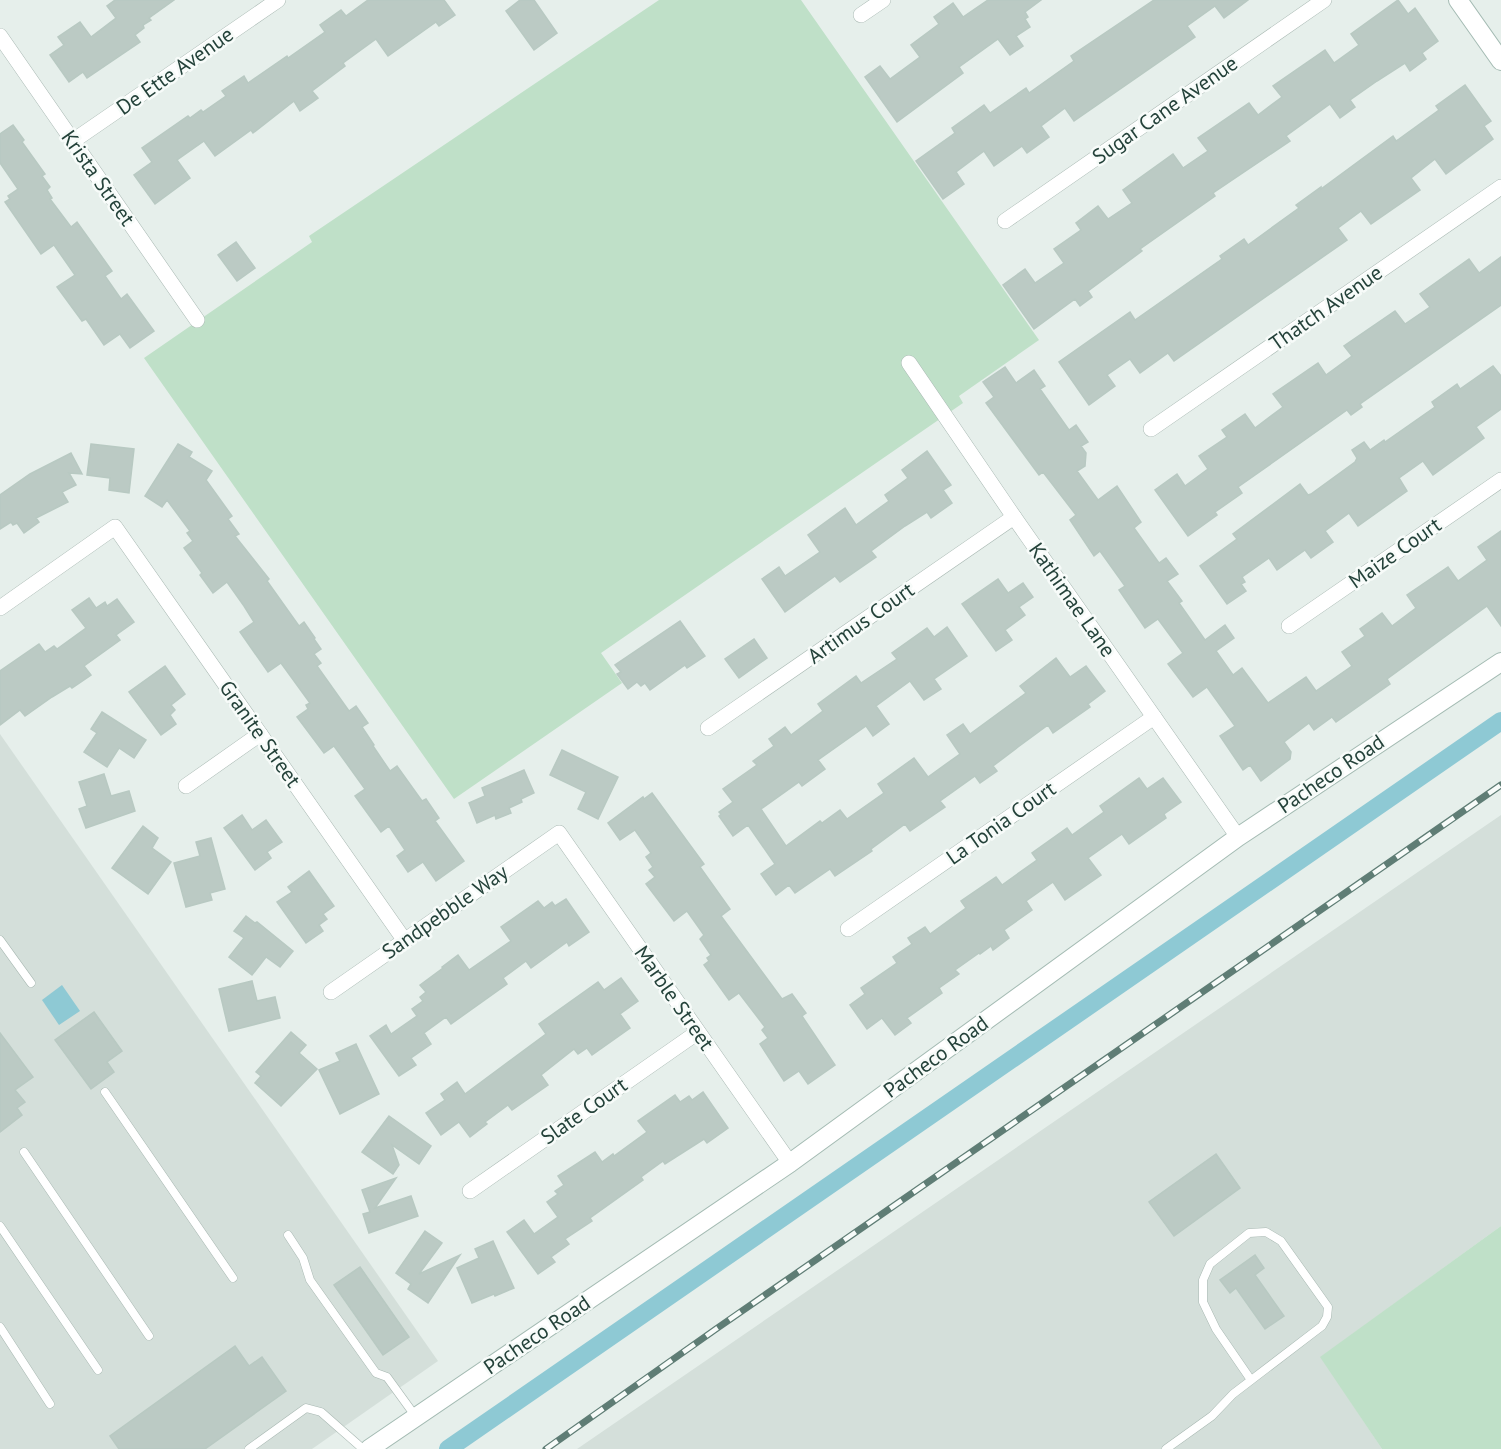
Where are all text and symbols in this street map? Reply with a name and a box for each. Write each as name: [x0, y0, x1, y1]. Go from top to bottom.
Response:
street label: De Ette Avenue: [111, 20, 238, 121]
street label: Sugar Cane Avenue: [1087, 49, 1243, 170]
street label: Krista Street: [56, 125, 141, 231]
street label: Thatch Avenue: [1264, 259, 1387, 356]
street label: Maize Court: [1343, 511, 1446, 594]
street label: Kathimae Lane: [1023, 537, 1122, 662]
street label: Artimus Court: [802, 576, 919, 669]
street label: Granite Street: [214, 675, 307, 792]
street label: Pacheco Road: [1272, 728, 1389, 819]
street label: La Tonia Court: [941, 775, 1061, 870]
street label: Sandpebble Way: [376, 858, 513, 965]
street label: Marble Street: [628, 940, 720, 1055]
street label: Pacheco Road: [878, 1009, 993, 1104]
street label: Slate Court: [535, 1071, 632, 1150]
street label: Pacheco Road: [478, 1289, 595, 1380]

